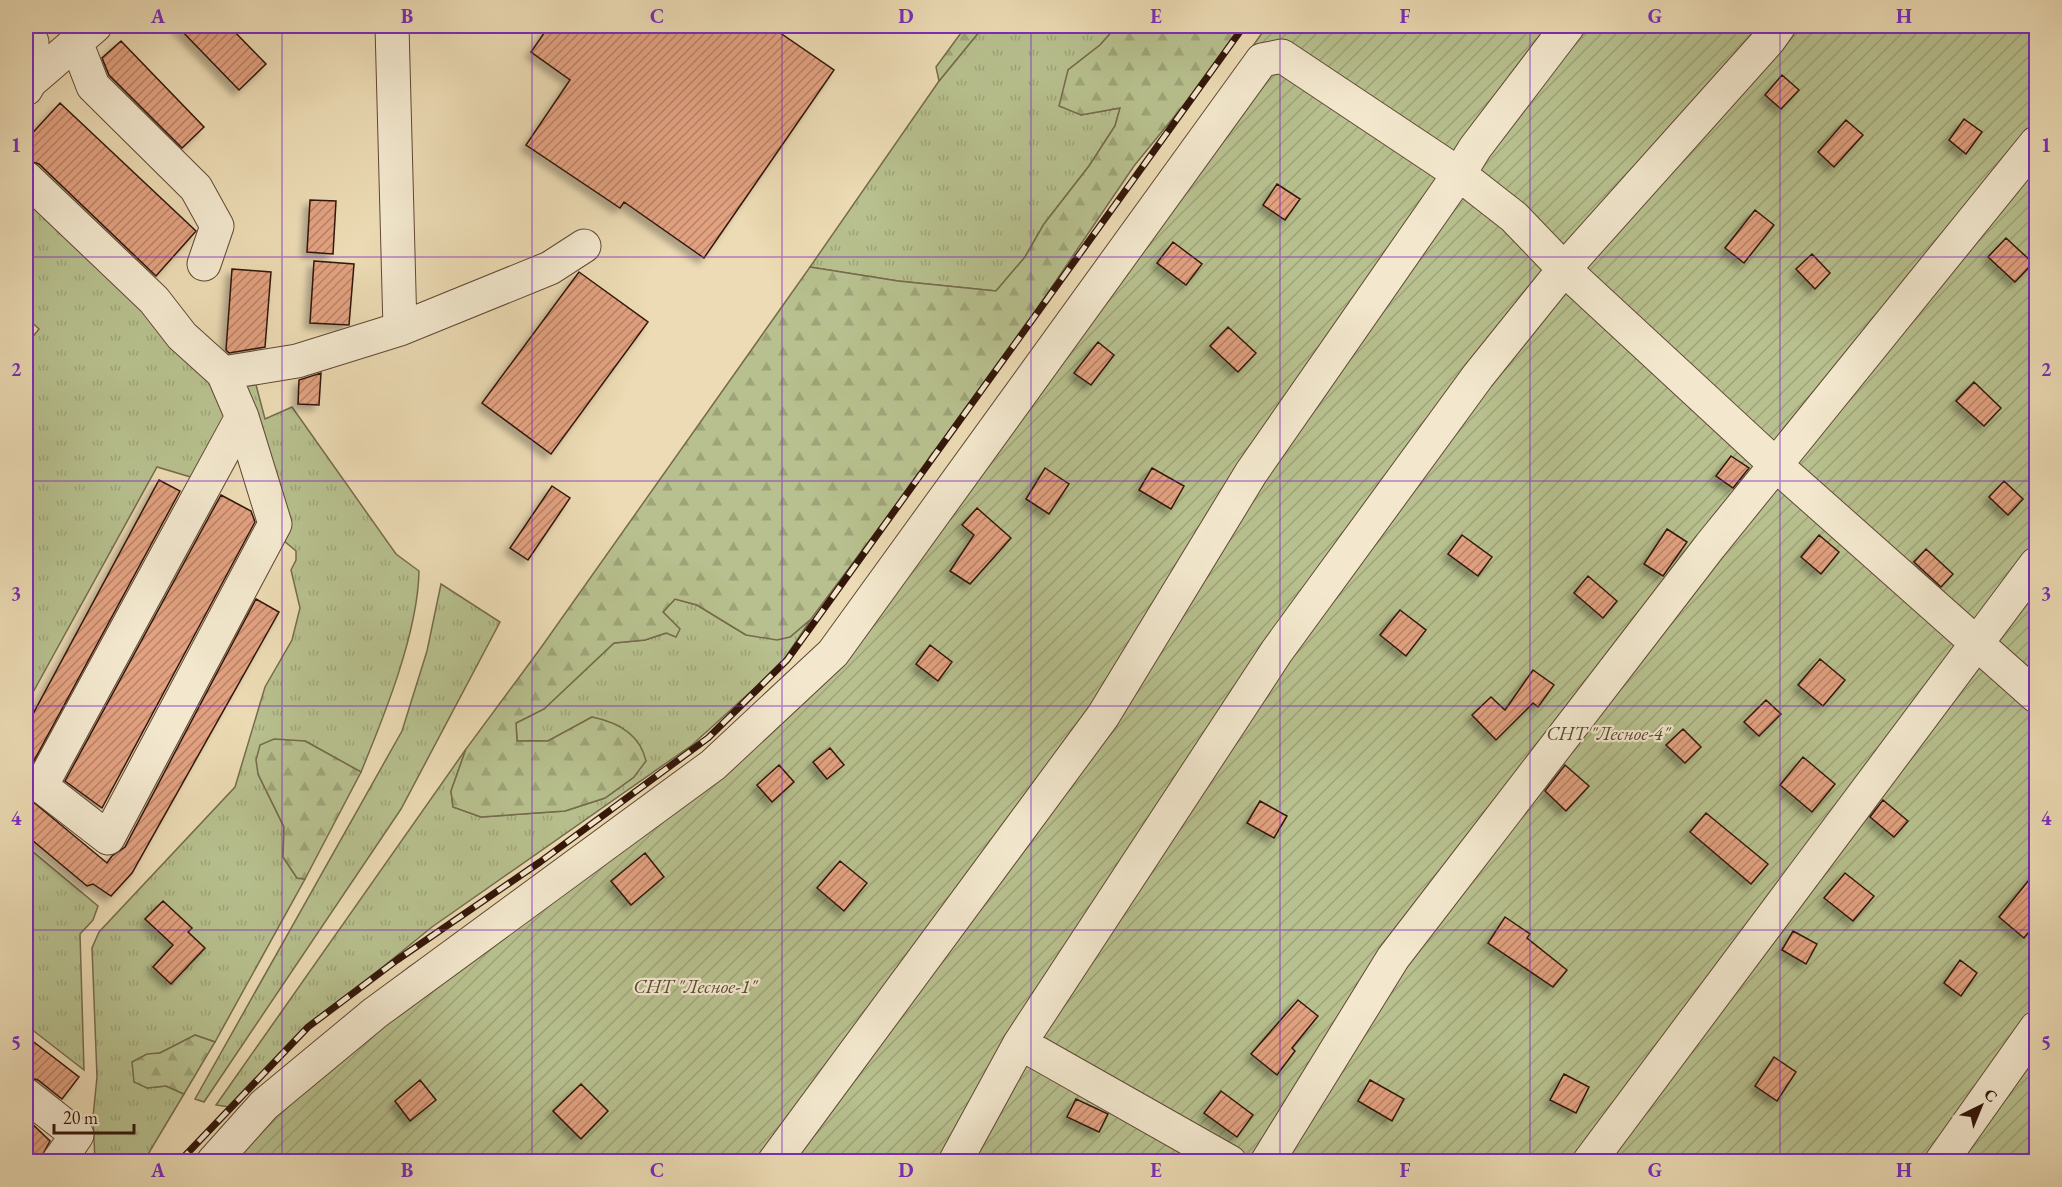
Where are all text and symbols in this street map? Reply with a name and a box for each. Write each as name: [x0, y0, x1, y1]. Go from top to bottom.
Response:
text: A: [150, 3, 166, 29]
text: B: [401, 3, 413, 29]
text: C: [650, 3, 664, 29]
text: D: [898, 3, 914, 29]
text: E: [1150, 3, 1162, 29]
text: F: [1400, 3, 1411, 29]
text: G: [1648, 3, 1662, 29]
text: H: [1896, 3, 1912, 29]
text: 1: [11, 132, 21, 158]
text: 1: [2041, 132, 2051, 158]
text: 2: [11, 356, 22, 382]
text: 2: [2041, 356, 2052, 382]
text: 3: [11, 580, 21, 606]
text: 3: [2041, 580, 2051, 606]
park label: СНТ "Лесное-4": [1546, 720, 1672, 746]
text: 4: [11, 805, 22, 831]
text: 4: [2041, 805, 2052, 831]
park label: СНТ "Лесное-1": [633, 973, 759, 999]
text: 5: [11, 1029, 21, 1055]
text: 5: [2041, 1029, 2051, 1055]
north arrow: [1951, 1076, 2011, 1136]
text: С: [1980, 1084, 2002, 1107]
scale bar: [54, 1097, 134, 1135]
text: 20 m: [63, 1106, 98, 1129]
text: A: [150, 1157, 166, 1183]
text: B: [401, 1157, 413, 1183]
text: C: [650, 1157, 664, 1183]
text: D: [898, 1157, 914, 1183]
text: E: [1150, 1157, 1162, 1183]
text: F: [1400, 1157, 1411, 1183]
text: G: [1648, 1157, 1662, 1183]
text: H: [1896, 1157, 1912, 1183]

